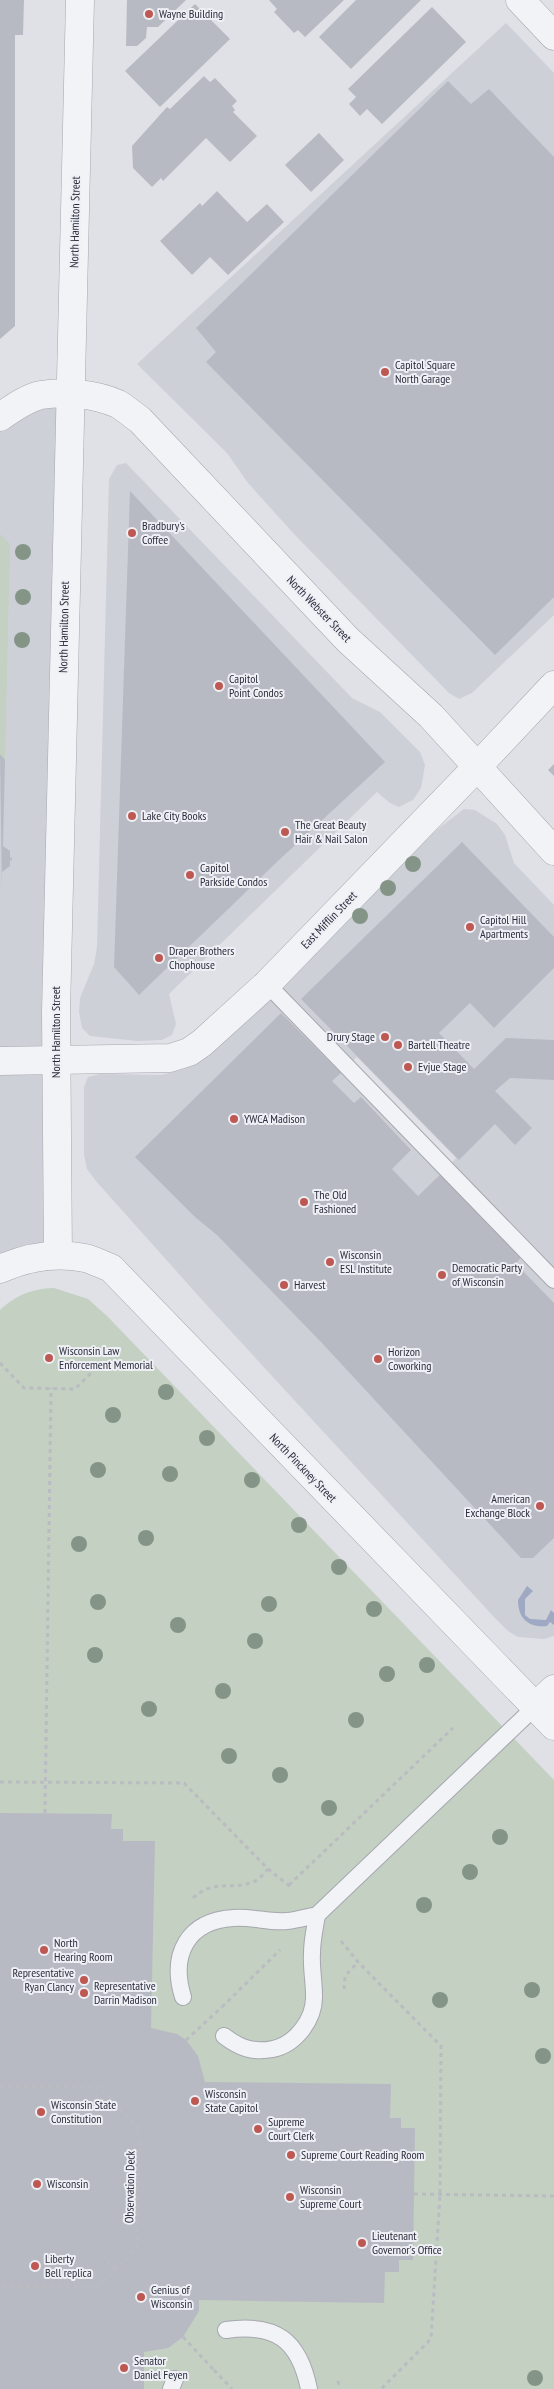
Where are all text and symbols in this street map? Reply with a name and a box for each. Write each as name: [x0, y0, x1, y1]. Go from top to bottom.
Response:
place label: Wayne Building: [159, 6, 223, 21]
marker: Wayne Building: [143, 8, 155, 20]
street label: North Hamilton Street: [66, 175, 83, 268]
place label: Capitol Square North Garage: [395, 357, 455, 386]
marker: Capitol Square North Garage: [379, 366, 391, 378]
place label: Bradbury's Coffee: [142, 518, 185, 547]
marker: Bradbury's Coffee: [126, 527, 138, 539]
street label: North Webster Street: [284, 572, 355, 646]
street label: North Hamilton Street: [55, 580, 72, 673]
place label: Capitol Point Condos: [229, 671, 283, 700]
marker: Capitol Point Condos: [213, 680, 225, 692]
place label: Lake City Books: [142, 808, 206, 823]
marker: Lake City Books: [126, 810, 138, 822]
place label: The Great Beauty Hair & Nail Salon: [295, 817, 367, 846]
marker: The Great Beauty Hair & Nail Salon: [279, 826, 291, 838]
place label: Capitol Parkside Condos: [200, 860, 267, 889]
marker: Capitol Parkside Condos: [184, 869, 196, 881]
street label: East Mifflin Street: [298, 887, 360, 952]
place label: Capitol Hill Apartments: [480, 912, 528, 941]
marker: Capitol Hill Apartments: [464, 921, 476, 933]
place label: Draper Brothers Chophouse: [169, 943, 234, 972]
marker: Draper Brothers Chophouse: [153, 952, 165, 964]
street label: North Hamilton Street: [48, 985, 63, 1078]
place label: Drury Stage: [327, 1029, 375, 1044]
marker: Drury Stage: [379, 1031, 391, 1043]
place label: Bartell Theatre: [408, 1037, 470, 1052]
marker: Bartell Theatre: [392, 1039, 404, 1051]
place label: Evjue Stage: [418, 1059, 467, 1074]
marker: Evjue Stage: [402, 1061, 414, 1073]
place label: YWCA Madison: [244, 1111, 305, 1126]
marker: YWCA Madison: [228, 1113, 240, 1125]
place label: The Old Fashioned: [314, 1187, 356, 1216]
marker: The Old Fashioned: [298, 1196, 310, 1208]
place label: Wisconsin ESL Institute: [340, 1247, 392, 1276]
marker: Wisconsin ESL Institute: [324, 1256, 336, 1268]
place label: Democratic Party of Wisconsin: [452, 1260, 523, 1289]
marker: Democratic Party of Wisconsin: [436, 1269, 448, 1281]
place label: Harvest: [294, 1277, 326, 1292]
marker: Harvest: [278, 1279, 290, 1291]
place label: Wisconsin Law Enforcement Memorial: [59, 1343, 153, 1372]
place label: Horizon Coworking: [388, 1344, 431, 1373]
marker: Wisconsin Law Enforcement Memorial: [43, 1352, 55, 1364]
marker: Horizon Coworking: [372, 1353, 384, 1365]
street label: North Pinckney Street: [267, 1430, 341, 1506]
place label: American Exchange Block: [465, 1491, 530, 1520]
marker: American Exchange Block: [534, 1500, 546, 1512]
place label: North Hearing Room: [54, 1935, 113, 1964]
marker: North Hearing Room: [38, 1944, 50, 1956]
place label: Representative Ryan Clancy: [12, 1965, 74, 1994]
marker: Representative Ryan Clancy: [78, 1974, 90, 1986]
place label: Representative Darrin Madison: [94, 1978, 157, 2007]
marker: Representative Darrin Madison: [78, 1987, 90, 1999]
place label: Wisconsin State Capitol: [205, 2086, 258, 2115]
marker: Wisconsin State Capitol: [189, 2095, 201, 2107]
place label: Wisconsin State Constitution: [51, 2097, 116, 2126]
marker: Wisconsin State Constitution: [35, 2106, 47, 2118]
place label: Supreme Court Clerk: [268, 2114, 315, 2143]
marker: Supreme Court Clerk: [252, 2123, 264, 2135]
place label: Supreme Court Reading Room: [301, 2147, 425, 2162]
marker: Supreme Court Reading Room: [285, 2149, 297, 2161]
street label: Observation Deck: [121, 2150, 138, 2223]
place label: Wisconsin: [47, 2176, 88, 2191]
marker: Wisconsin: [31, 2178, 43, 2190]
place label: Wisconsin Supreme Court: [300, 2182, 362, 2211]
marker: Wisconsin Supreme Court: [284, 2191, 296, 2203]
place label: Lieutenant Governor's Office: [372, 2228, 442, 2257]
marker: Lieutenant Governor's Office: [356, 2237, 368, 2249]
place label: Liberty Bell replica: [45, 2251, 92, 2280]
marker: Liberty Bell replica: [29, 2260, 41, 2272]
place label: Genius of Wisconsin: [151, 2282, 192, 2311]
marker: Genius of Wisconsin: [135, 2291, 147, 2303]
place label: Senator Daniel Feyen: [134, 2353, 188, 2382]
marker: Senator Daniel Feyen: [118, 2362, 130, 2374]

